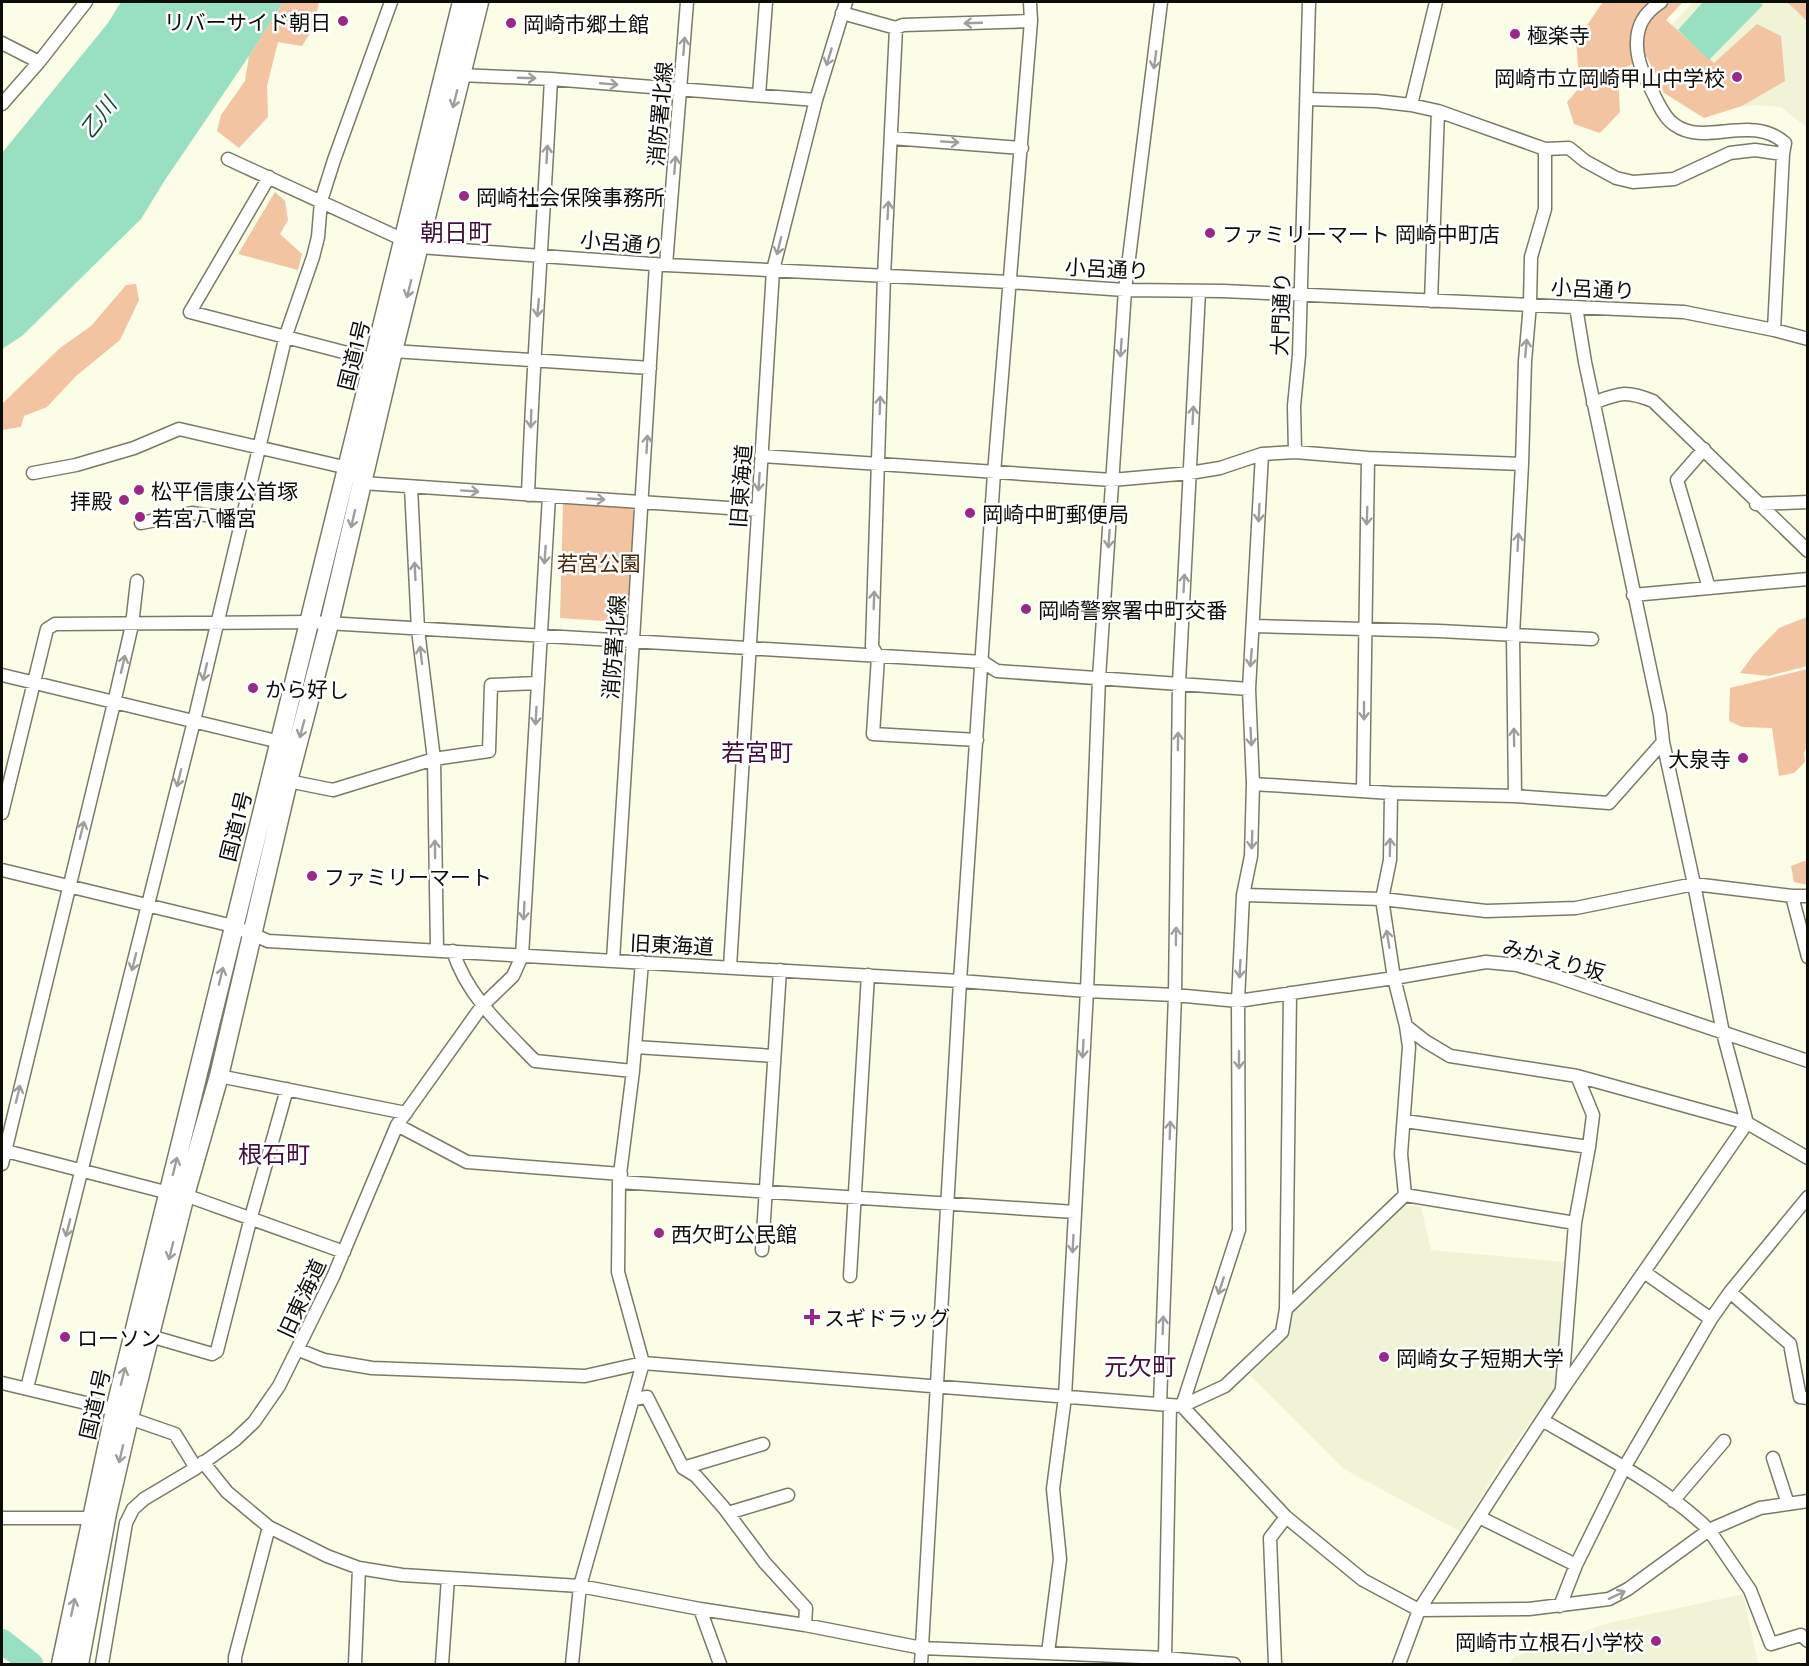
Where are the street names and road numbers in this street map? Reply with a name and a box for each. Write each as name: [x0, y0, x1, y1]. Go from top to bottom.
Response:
street label: 消防署北線: [642, 61, 676, 167]
street label: 小呂通り: [579, 226, 665, 258]
street label: 小呂通り: [1064, 253, 1150, 283]
street label: 大門通り: [1266, 272, 1294, 356]
street label: 小呂通り: [1550, 273, 1636, 303]
street label: 国道1号: [332, 317, 374, 393]
street label: 旧東海道: [725, 443, 755, 529]
street label: 消防署北線: [597, 594, 629, 700]
street label: 国道1号: [214, 788, 256, 864]
street label: 旧東海道: [629, 929, 715, 959]
street label: みかえり坂: [1500, 933, 1608, 985]
street label: 旧東海道: [272, 1255, 330, 1341]
street label: 国道1号: [74, 1366, 114, 1442]

